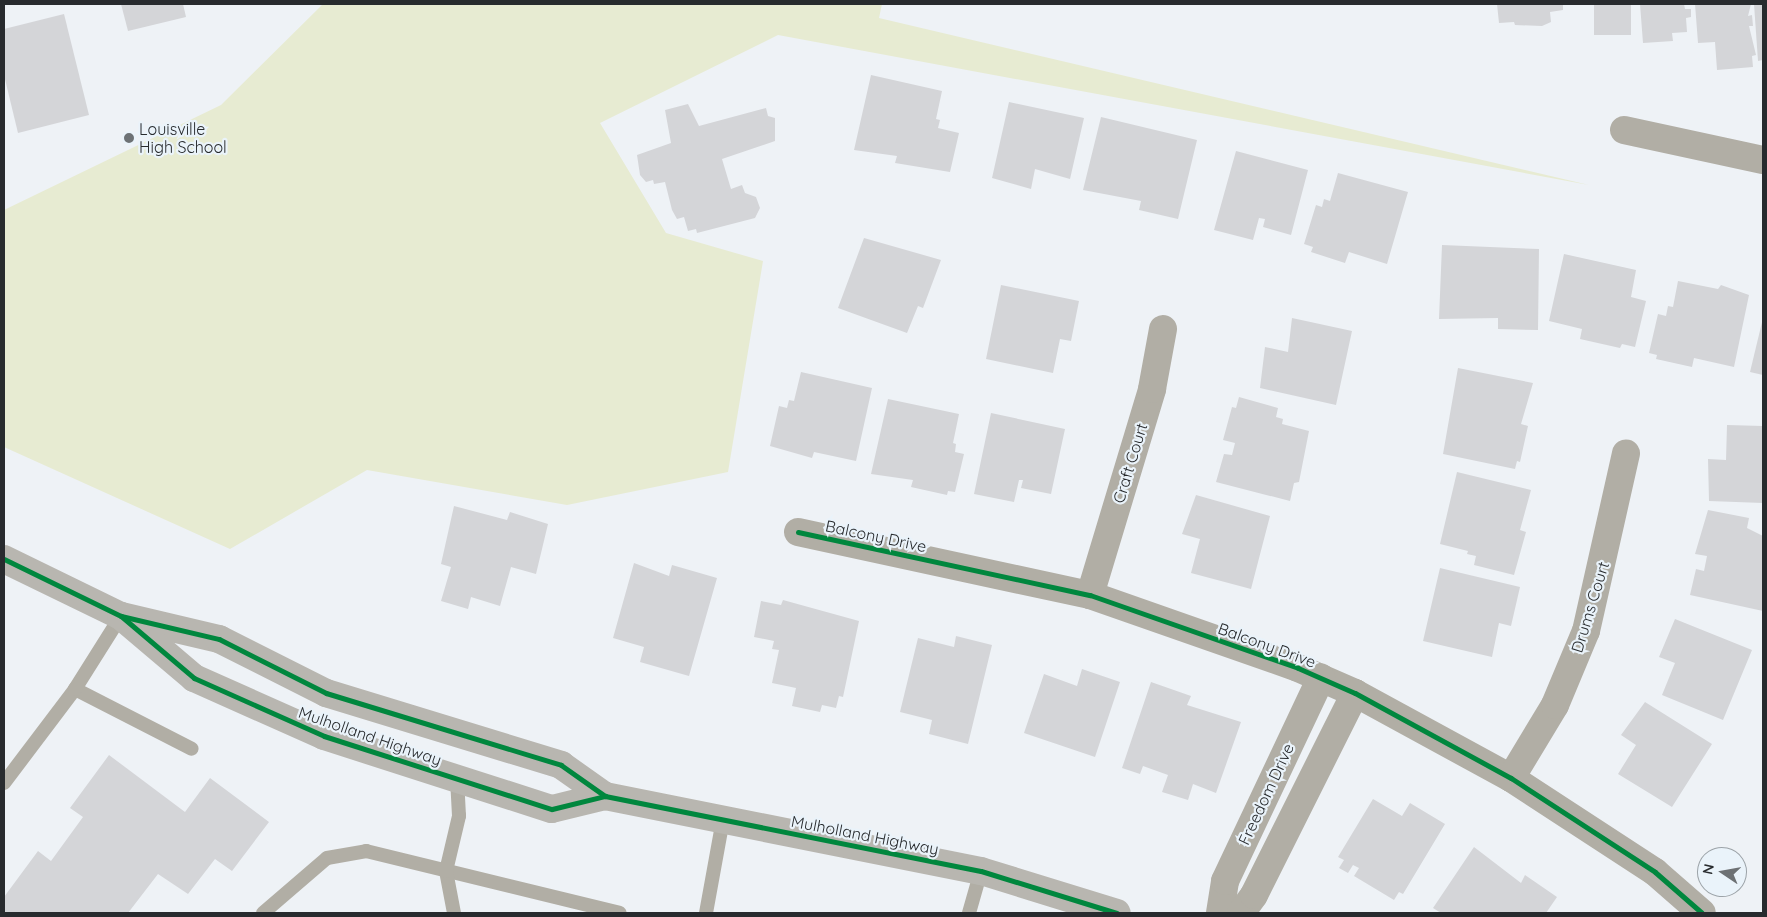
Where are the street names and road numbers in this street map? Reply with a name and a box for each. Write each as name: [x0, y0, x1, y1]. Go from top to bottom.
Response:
street label: Craft Court: [1109, 421, 1151, 505]
street label: Balcony Drive: [824, 516, 928, 556]
street label: Drums Court: [1567, 559, 1613, 655]
street label: Balcony Drive: [1215, 618, 1319, 672]
street label: Mulholland Highway: [296, 703, 444, 769]
street label: Freedom Drive: [1234, 740, 1298, 848]
street label: Mulholland Highway: [790, 811, 940, 859]

